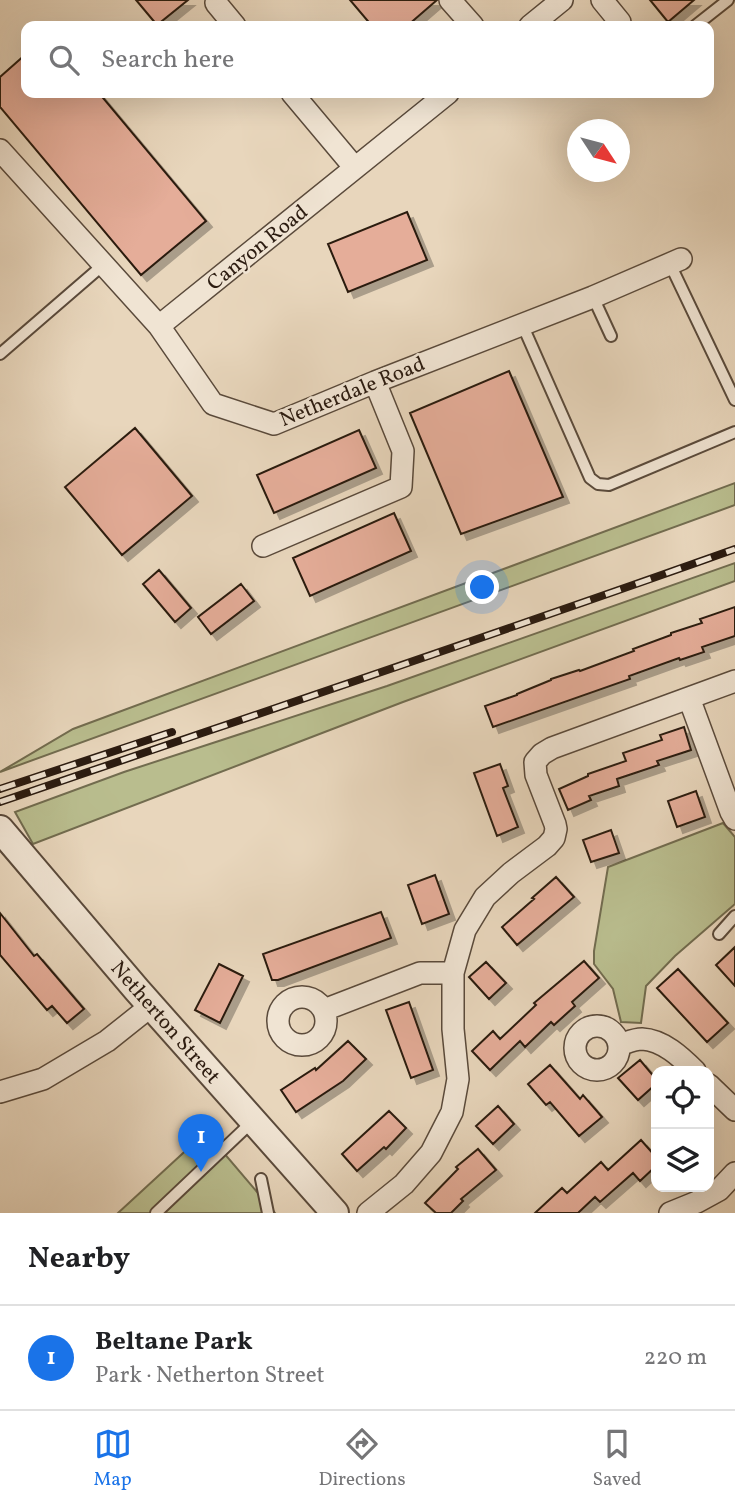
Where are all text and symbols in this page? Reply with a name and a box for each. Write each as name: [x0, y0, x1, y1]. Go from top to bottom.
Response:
search box: [21, 21, 714, 98]
icon: search: [45, 41, 83, 79]
text: Search here: [101, 42, 234, 78]
north arrow: [567, 119, 630, 182]
street label: Canyon Road: [201, 198, 315, 298]
street label: Netherdale Road: [276, 350, 430, 435]
your location: [465, 570, 499, 604]
street label: Netherton Street: [103, 955, 226, 1091]
map controls: [651, 1066, 714, 1192]
button: locate: [651, 1066, 714, 1129]
pin: 1: [178, 1114, 224, 1172]
button: layers: [651, 1129, 714, 1192]
text: Nearby: [28, 1238, 130, 1280]
text: Beltane Park: [95, 1324, 253, 1360]
text: 1: [46, 1342, 56, 1374]
text: 220 m: [644, 1342, 707, 1374]
text: Park · Netherton Street: [95, 1360, 325, 1392]
tab: Map: [93, 1425, 132, 1493]
tab: Directions: [319, 1425, 406, 1493]
tab: Saved: [593, 1425, 641, 1493]

